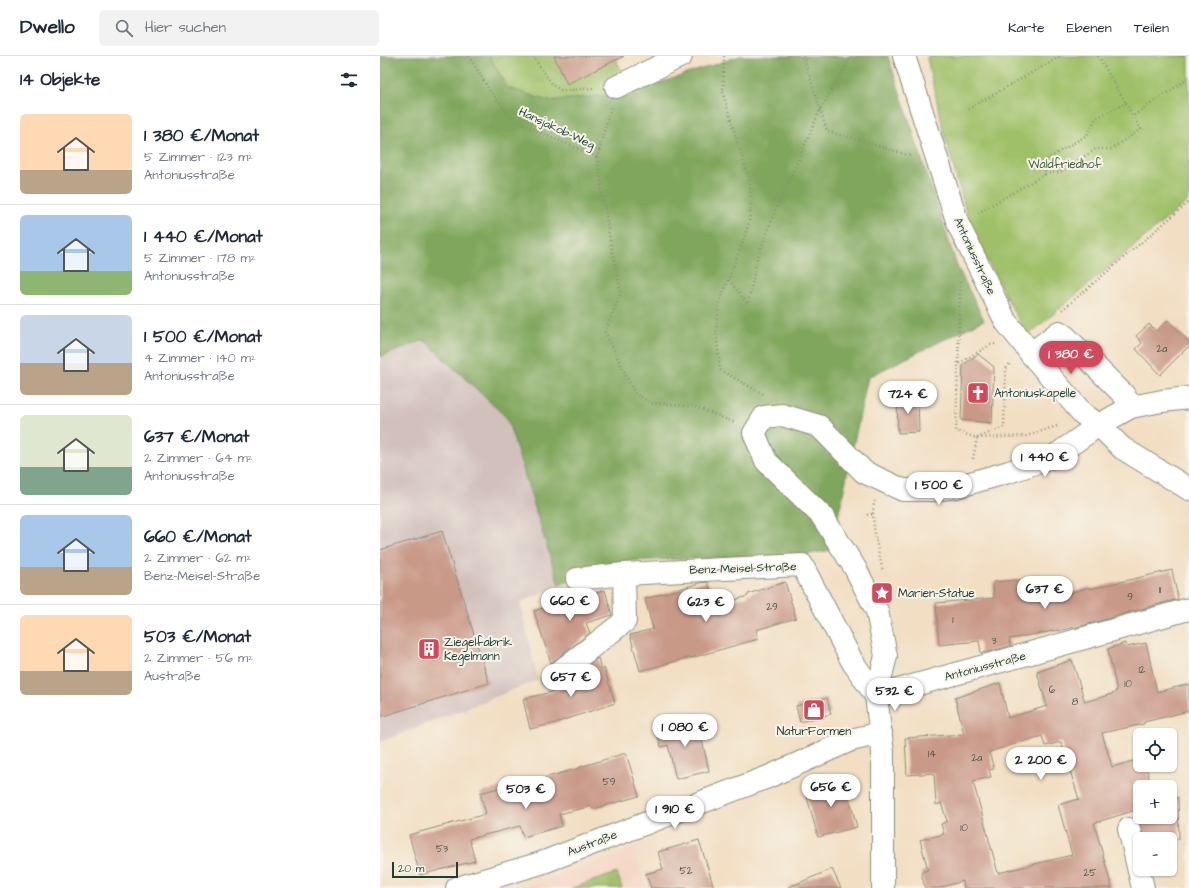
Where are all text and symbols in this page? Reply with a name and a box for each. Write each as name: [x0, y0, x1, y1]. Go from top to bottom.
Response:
search box: [99, 10, 379, 46]
text: Dwello: [20, 14, 75, 41]
icon: search: [113, 17, 135, 39]
text: Hier suchen: [145, 17, 226, 38]
text: Karte: [1008, 18, 1045, 38]
text: Ebenen: [1067, 18, 1112, 38]
text: Teilen: [1134, 18, 1169, 38]
text: 14 Objekte: [20, 68, 100, 92]
icon: filters: [338, 69, 360, 91]
street label: Hansjakob-Weg: [516, 103, 598, 154]
text: 1 380 €/Monat: [144, 124, 259, 148]
icon: home: [52, 130, 100, 178]
text: 5 Zimmer · 123 m²: [144, 148, 253, 166]
park label: Waldfriedhof: [1028, 156, 1103, 173]
text: Antoniusstraße: [144, 166, 235, 184]
street label: Antoniusstraße: [949, 215, 1000, 298]
text: 1 440 €/Monat: [144, 225, 263, 249]
icon: home: [52, 231, 100, 279]
text: 5 Zimmer · 178 m²: [144, 249, 256, 267]
text: Antoniusstraße: [144, 267, 235, 285]
text: 1 500 €/Monat: [144, 325, 262, 349]
icon: home: [52, 331, 100, 379]
pin: 1 380 €: [1034, 341, 1108, 375]
house number: 2a: [1157, 342, 1167, 356]
text: 1 380 €: [1048, 345, 1094, 363]
text: 4 Zimmer · 140 m²: [144, 349, 256, 367]
text: Antoniusstraße: [144, 367, 235, 385]
church icon: Antoniuskapelle: [965, 380, 991, 406]
pin: 724 €: [880, 381, 936, 415]
text: 724 €: [888, 385, 928, 403]
place label: Antoniuskapelle: [994, 385, 1077, 402]
text: 637 €/Monat: [144, 425, 249, 449]
icon: home: [52, 431, 100, 479]
pin: 1 440 €: [1008, 444, 1082, 478]
text: 1 440 €: [1021, 448, 1069, 466]
text: 2 Zimmer · 64 m²: [144, 449, 253, 467]
text: Antoniusstraße: [144, 467, 235, 485]
pin: 1 500 €: [902, 472, 976, 506]
text: 1 500 €: [915, 476, 963, 494]
text: 660 €/Monat: [144, 525, 252, 549]
icon: home: [52, 531, 100, 579]
text: 2 Zimmer · 62 m²: [144, 549, 251, 567]
street label: Benz-Meisel-Straße: [689, 558, 797, 579]
text: Benz-Meisel-Straße: [144, 567, 260, 585]
pin: 637 €: [1017, 576, 1073, 610]
place icon: Marien-Statue: [869, 580, 895, 606]
text: 637 €: [1026, 580, 1064, 598]
house number: 11: [1159, 583, 1162, 597]
place label: Marien-Statue: [898, 585, 975, 602]
pin: 660 €: [542, 588, 598, 622]
pin: 623 €: [678, 589, 734, 623]
house number: 9: [1127, 590, 1133, 604]
text: 660 €: [550, 592, 590, 610]
text: 623 €: [687, 593, 725, 611]
house number: 29: [766, 600, 778, 614]
house number: 1: [952, 613, 954, 627]
text: 503 €/Monat: [144, 625, 251, 649]
icon: home: [52, 631, 100, 679]
place label: Ziegelfabrik Kegelmann: [444, 634, 513, 666]
house number: 3: [991, 634, 997, 648]
building icon: Ziegelfabrik Kegelmann: [416, 636, 442, 662]
street label: Antoniusstraße: [942, 647, 1028, 686]
text: 2 Zimmer · 56 m²: [144, 649, 253, 667]
house number: 12: [1138, 663, 1146, 677]
pin: 657 €: [543, 664, 599, 698]
text: Austraße: [144, 667, 201, 685]
text: 657 €: [551, 668, 591, 686]
house number: 10: [1124, 677, 1132, 691]
pin: 532 €: [867, 678, 923, 712]
text: 532 €: [876, 682, 914, 700]
house number: 6: [1049, 683, 1056, 697]
house number: 8: [1072, 695, 1079, 709]
shop icon: NaturFormen: [801, 697, 827, 723]
pin: 1 080 €: [648, 714, 722, 748]
text: 1 080 €: [661, 718, 709, 736]
place label: NaturFormen: [777, 723, 851, 740]
map controls: [1133, 728, 1177, 876]
button: locate: [1133, 728, 1177, 772]
house number: 14: [928, 747, 936, 761]
pin: 2 200 €: [1004, 747, 1078, 781]
house number: 2a: [972, 751, 982, 765]
text: 2 200 €: [1015, 751, 1067, 769]
pin: 656 €: [803, 774, 859, 808]
house number: 59: [603, 775, 616, 789]
pin: 503 €: [498, 776, 554, 810]
text: 656 €: [810, 778, 852, 796]
text: 503 €: [506, 780, 546, 798]
button: +: [1133, 780, 1177, 824]
pin: 1 910 €: [638, 796, 712, 830]
text: 1 910 €: [655, 800, 695, 818]
house number: 10: [960, 821, 968, 835]
street label: Austraße: [565, 826, 620, 861]
button: −: [1133, 832, 1177, 876]
house number: 53: [436, 842, 448, 856]
scale bar: [392, 860, 458, 879]
text: 20 m: [398, 861, 424, 876]
house number: 52: [680, 864, 693, 878]
house number: 25: [1084, 866, 1096, 880]

